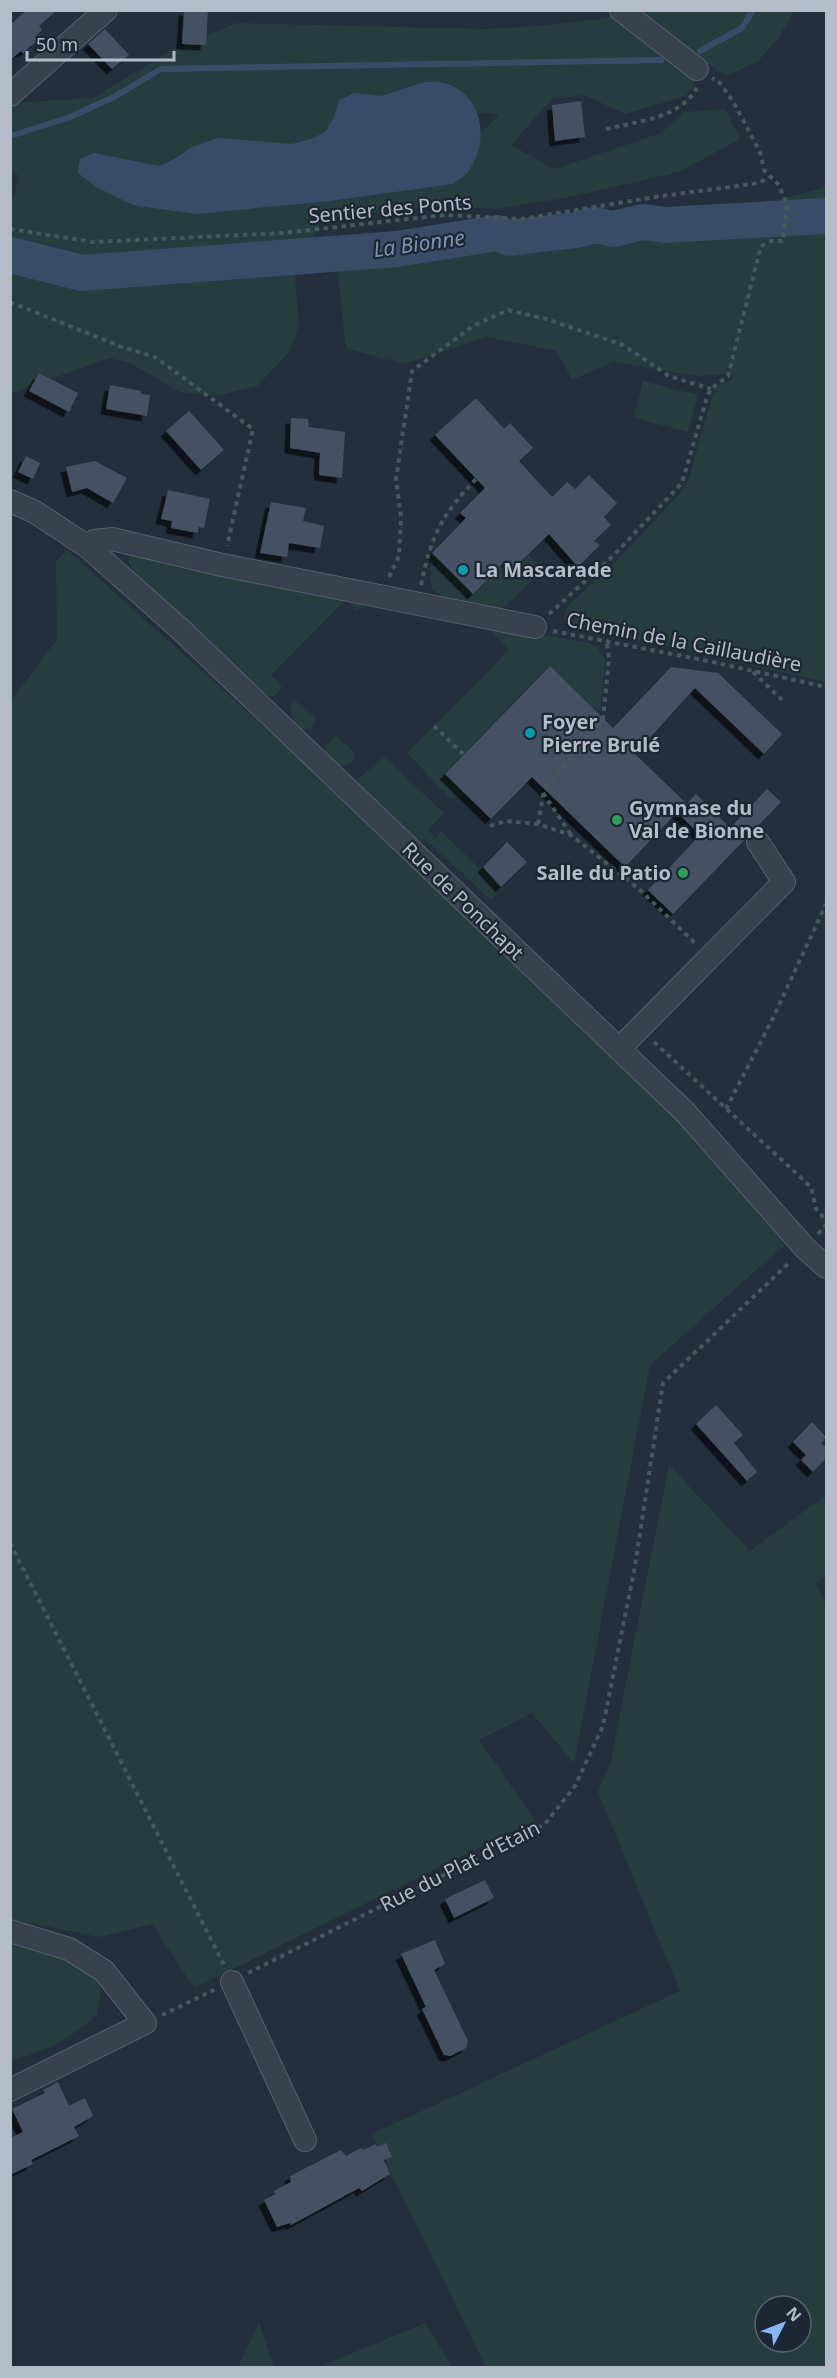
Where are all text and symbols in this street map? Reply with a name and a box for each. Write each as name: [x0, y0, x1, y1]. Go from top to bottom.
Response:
scale bar: [27, 24, 174, 62]
text: 50 m: [36, 32, 78, 56]
street label: Sentier des Ponts: [307, 188, 473, 229]
water label: La Bionne: [371, 223, 466, 263]
place label: La Mascarade: [475, 556, 612, 583]
marker: La Mascarade: [456, 563, 470, 577]
street label: Chemin de la Caillaudière: [564, 605, 804, 678]
place label: Foyer Pierre Brulé: [542, 708, 660, 758]
marker: Foyer Pierre Brulé: [523, 726, 537, 740]
place label: Gymnase du Val de Bionne: [629, 794, 764, 844]
marker: Gymnase du Val de Bionne: [610, 813, 624, 827]
street label: Rue de Ponchapt: [397, 836, 530, 966]
place label: Salle du Patio: [537, 859, 671, 886]
marker: Salle du Patio: [676, 866, 690, 880]
street label: Rue du Plat d'Etain: [375, 1814, 544, 1918]
north arrow: [753, 2294, 813, 2354]
text: N: [782, 2302, 807, 2326]

